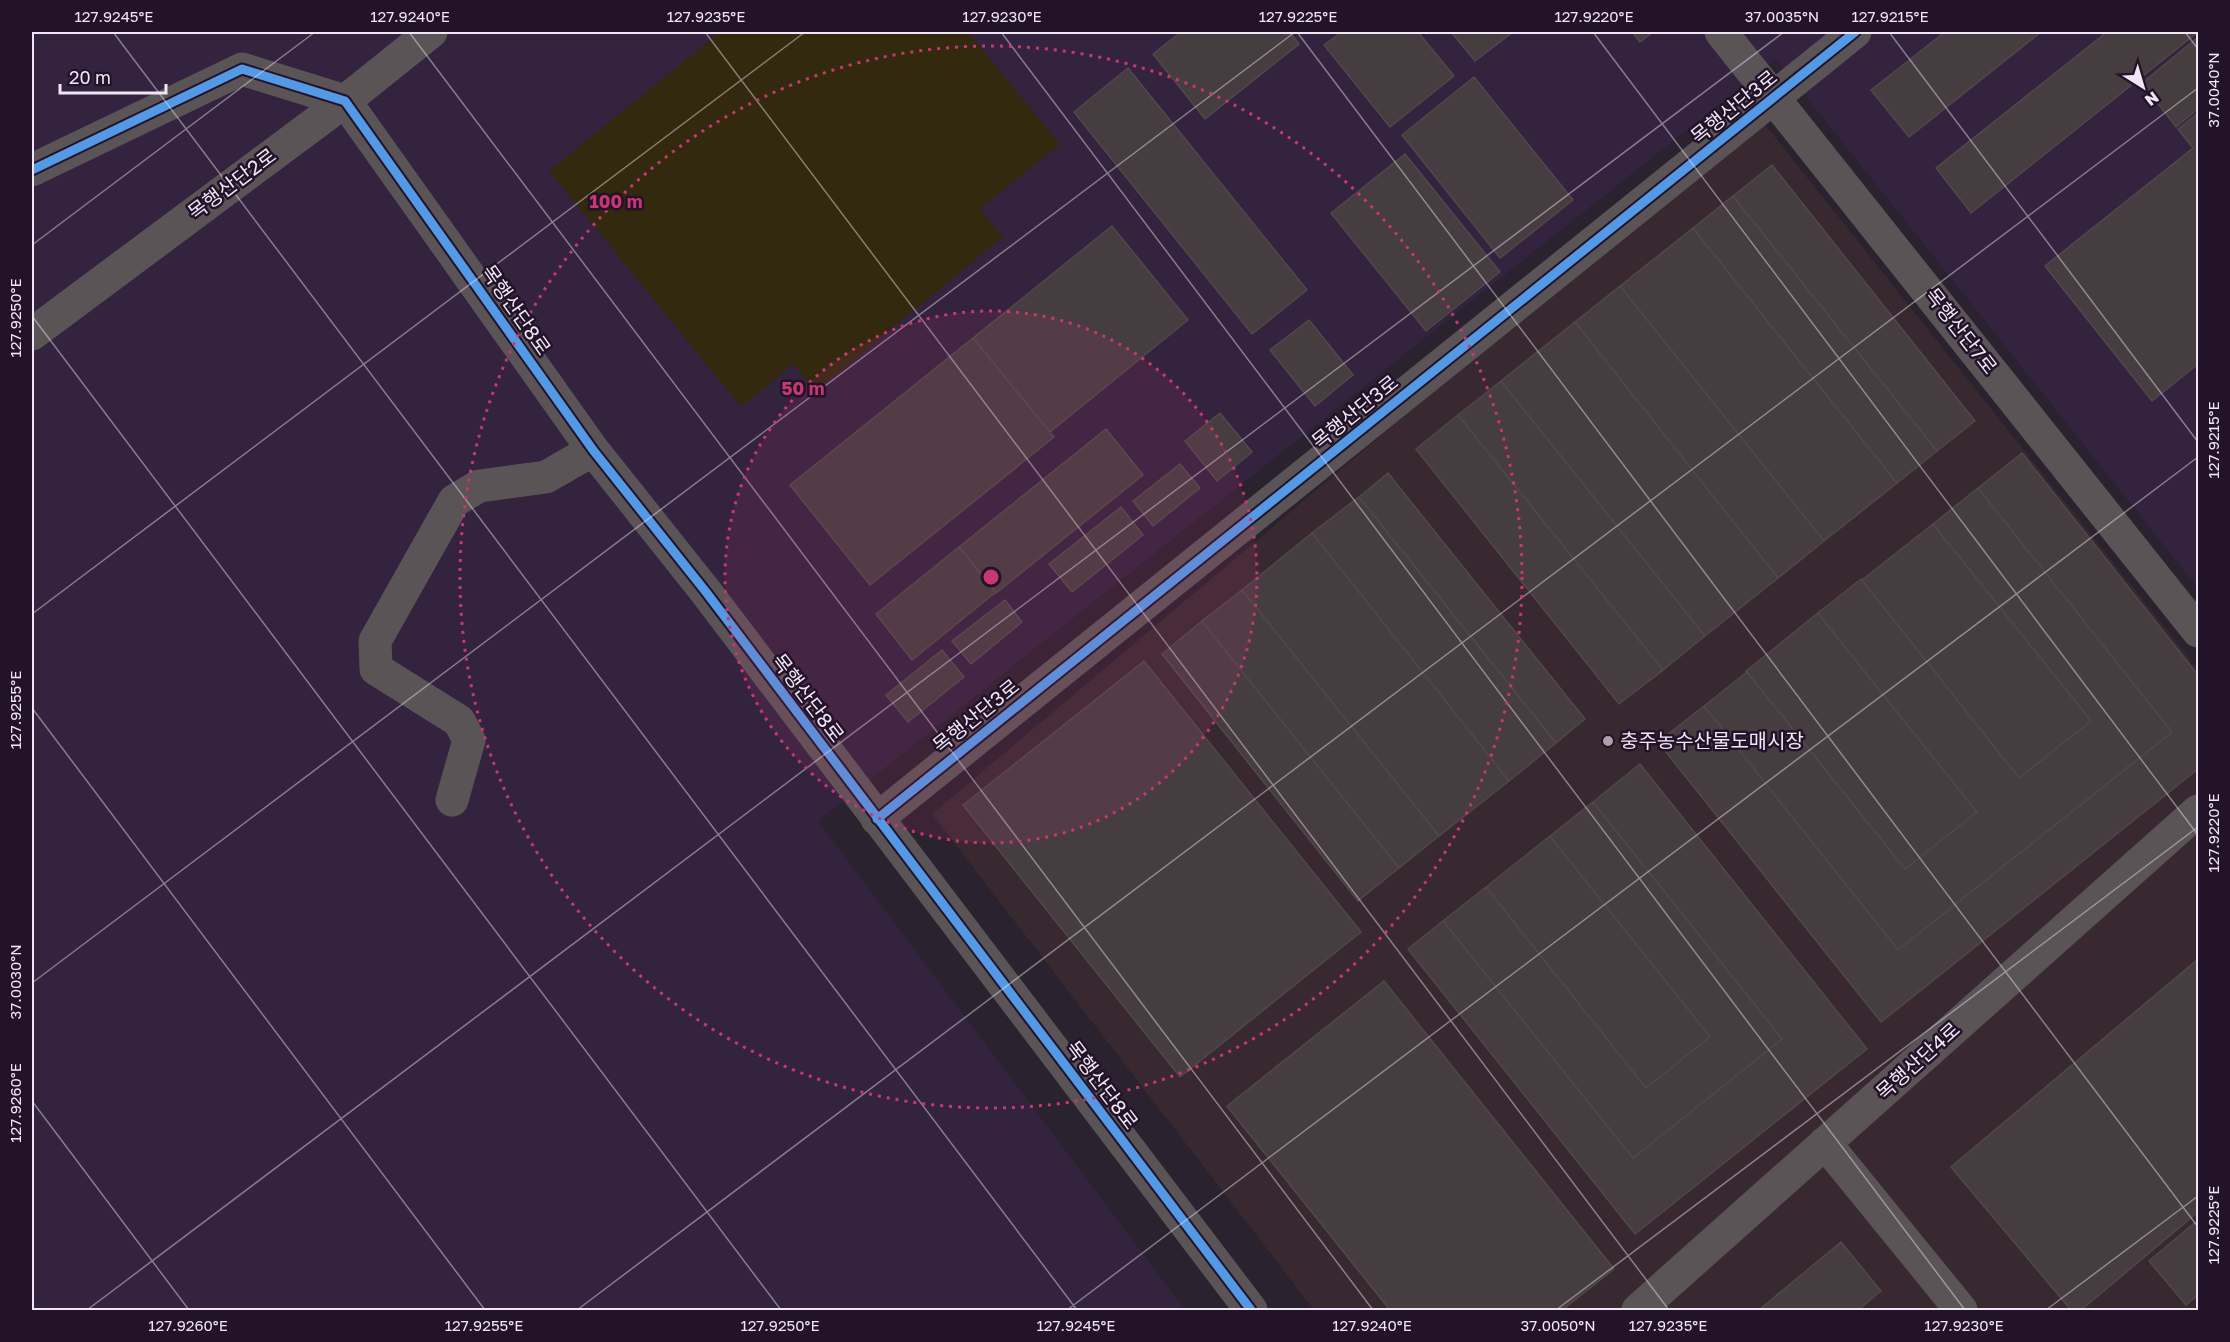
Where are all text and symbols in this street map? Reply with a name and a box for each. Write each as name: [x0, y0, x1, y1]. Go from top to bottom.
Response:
text: 127.9245°E: [74, 7, 154, 25]
text: 127.9240°E: [370, 7, 450, 25]
text: 127.9235°E: [667, 7, 745, 25]
text: 127.9230°E: [962, 7, 1042, 25]
text: 127.9225°E: [1259, 7, 1337, 25]
text: 127.9220°E: [1554, 7, 1634, 25]
text: 37.0035°N: [1745, 7, 1819, 25]
text: 127.9215°E: [1851, 7, 1929, 25]
text: 37.0040°N: [2204, 52, 2222, 128]
scale bar: [60, 57, 166, 95]
north arrow: [2113, 57, 2173, 117]
street label: 목행산단3로: [1686, 64, 1781, 148]
text: 20 m: [69, 66, 111, 88]
text: N: [2141, 87, 2163, 111]
street label: 목행산단2로: [183, 142, 280, 224]
text: 100 m: [590, 190, 642, 212]
street label: 목행산단8로: [477, 260, 557, 359]
text: 127.9250°E: [6, 278, 24, 358]
street label: 목행산단7로: [1921, 283, 2003, 378]
street label: 목행산단3로: [1307, 369, 1402, 453]
text: 50 m: [782, 377, 824, 399]
text: 127.9215°E: [2204, 401, 2222, 479]
centre of rings: [981, 567, 1001, 587]
street label: 목행산단8로: [768, 649, 850, 746]
text: 127.9255°E: [6, 671, 24, 749]
street label: 목행산단3로: [928, 673, 1023, 757]
place label: 충주농수산물도매시장: [1620, 728, 1804, 752]
marker: 충주농수산물도매시장: [1601, 734, 1615, 748]
text: 127.9220°E: [2204, 793, 2222, 873]
text: 37.0030°N: [6, 944, 24, 1020]
street label: 목행산단4로: [1871, 1016, 1964, 1104]
street label: 목행산단8로: [1062, 1036, 1144, 1133]
text: 127.9260°E: [6, 1063, 24, 1143]
text: 127.9225°E: [2204, 1186, 2222, 1264]
text: 127.9260°E: [148, 1316, 228, 1334]
text: 127.9255°E: [445, 1316, 523, 1334]
text: 127.9250°E: [740, 1316, 820, 1334]
text: 127.9245°E: [1036, 1316, 1116, 1334]
text: 127.9240°E: [1332, 1316, 1412, 1334]
text: 37.0050°N: [1520, 1316, 1596, 1334]
text: 127.9235°E: [1629, 1316, 1707, 1334]
text: 127.9230°E: [1924, 1316, 2004, 1334]

